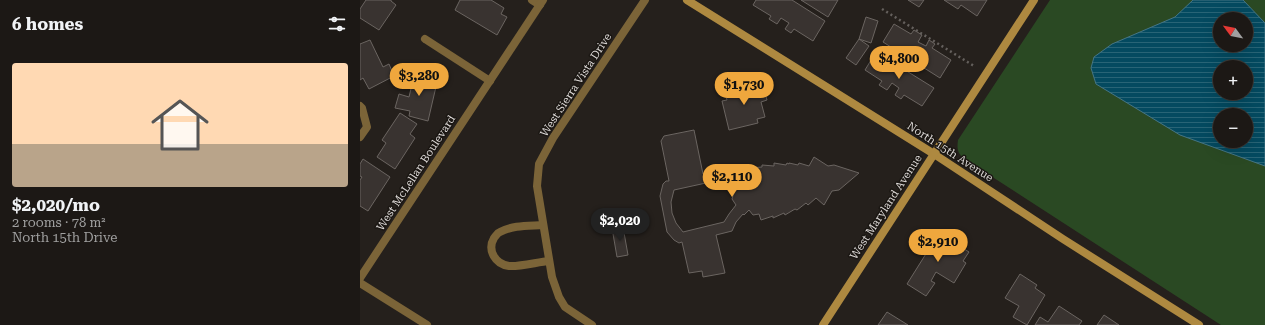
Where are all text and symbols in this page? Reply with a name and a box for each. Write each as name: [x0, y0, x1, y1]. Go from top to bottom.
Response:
north arrow: [1213, 12, 1253, 52]
map controls: [1213, 12, 1253, 148]
icon: filters: [326, 13, 348, 35]
text: 6 homes: [12, 14, 83, 34]
street label: West Sierra Vista Drive: [538, 31, 614, 139]
pin: $4,800: [866, 46, 932, 80]
text: $4,800: [879, 51, 919, 66]
button: +: [1213, 60, 1253, 100]
pin: $3,280: [386, 63, 452, 97]
text: $3,280: [399, 68, 439, 83]
pin: $1,730: [711, 72, 777, 106]
text: $1,730: [724, 77, 764, 92]
icon: home: [144, 89, 216, 161]
button: −: [1213, 108, 1253, 148]
street label: West McLellan Boulevard: [374, 113, 458, 233]
street label: North 15th Avenue: [905, 119, 995, 185]
street label: West Maryland Avenue: [847, 152, 925, 262]
pin: $2,110: [699, 164, 765, 198]
text: $2,110: [712, 169, 752, 184]
text: $2,020/mo: [12, 195, 100, 215]
pin: $2,020: [587, 208, 653, 242]
text: $2,020: [600, 213, 640, 228]
text: 2 rooms · 78 m²: [12, 215, 106, 230]
pin: $2,910: [905, 229, 971, 263]
text: North 15th Drive: [12, 230, 117, 245]
text: $2,910: [918, 234, 958, 249]

